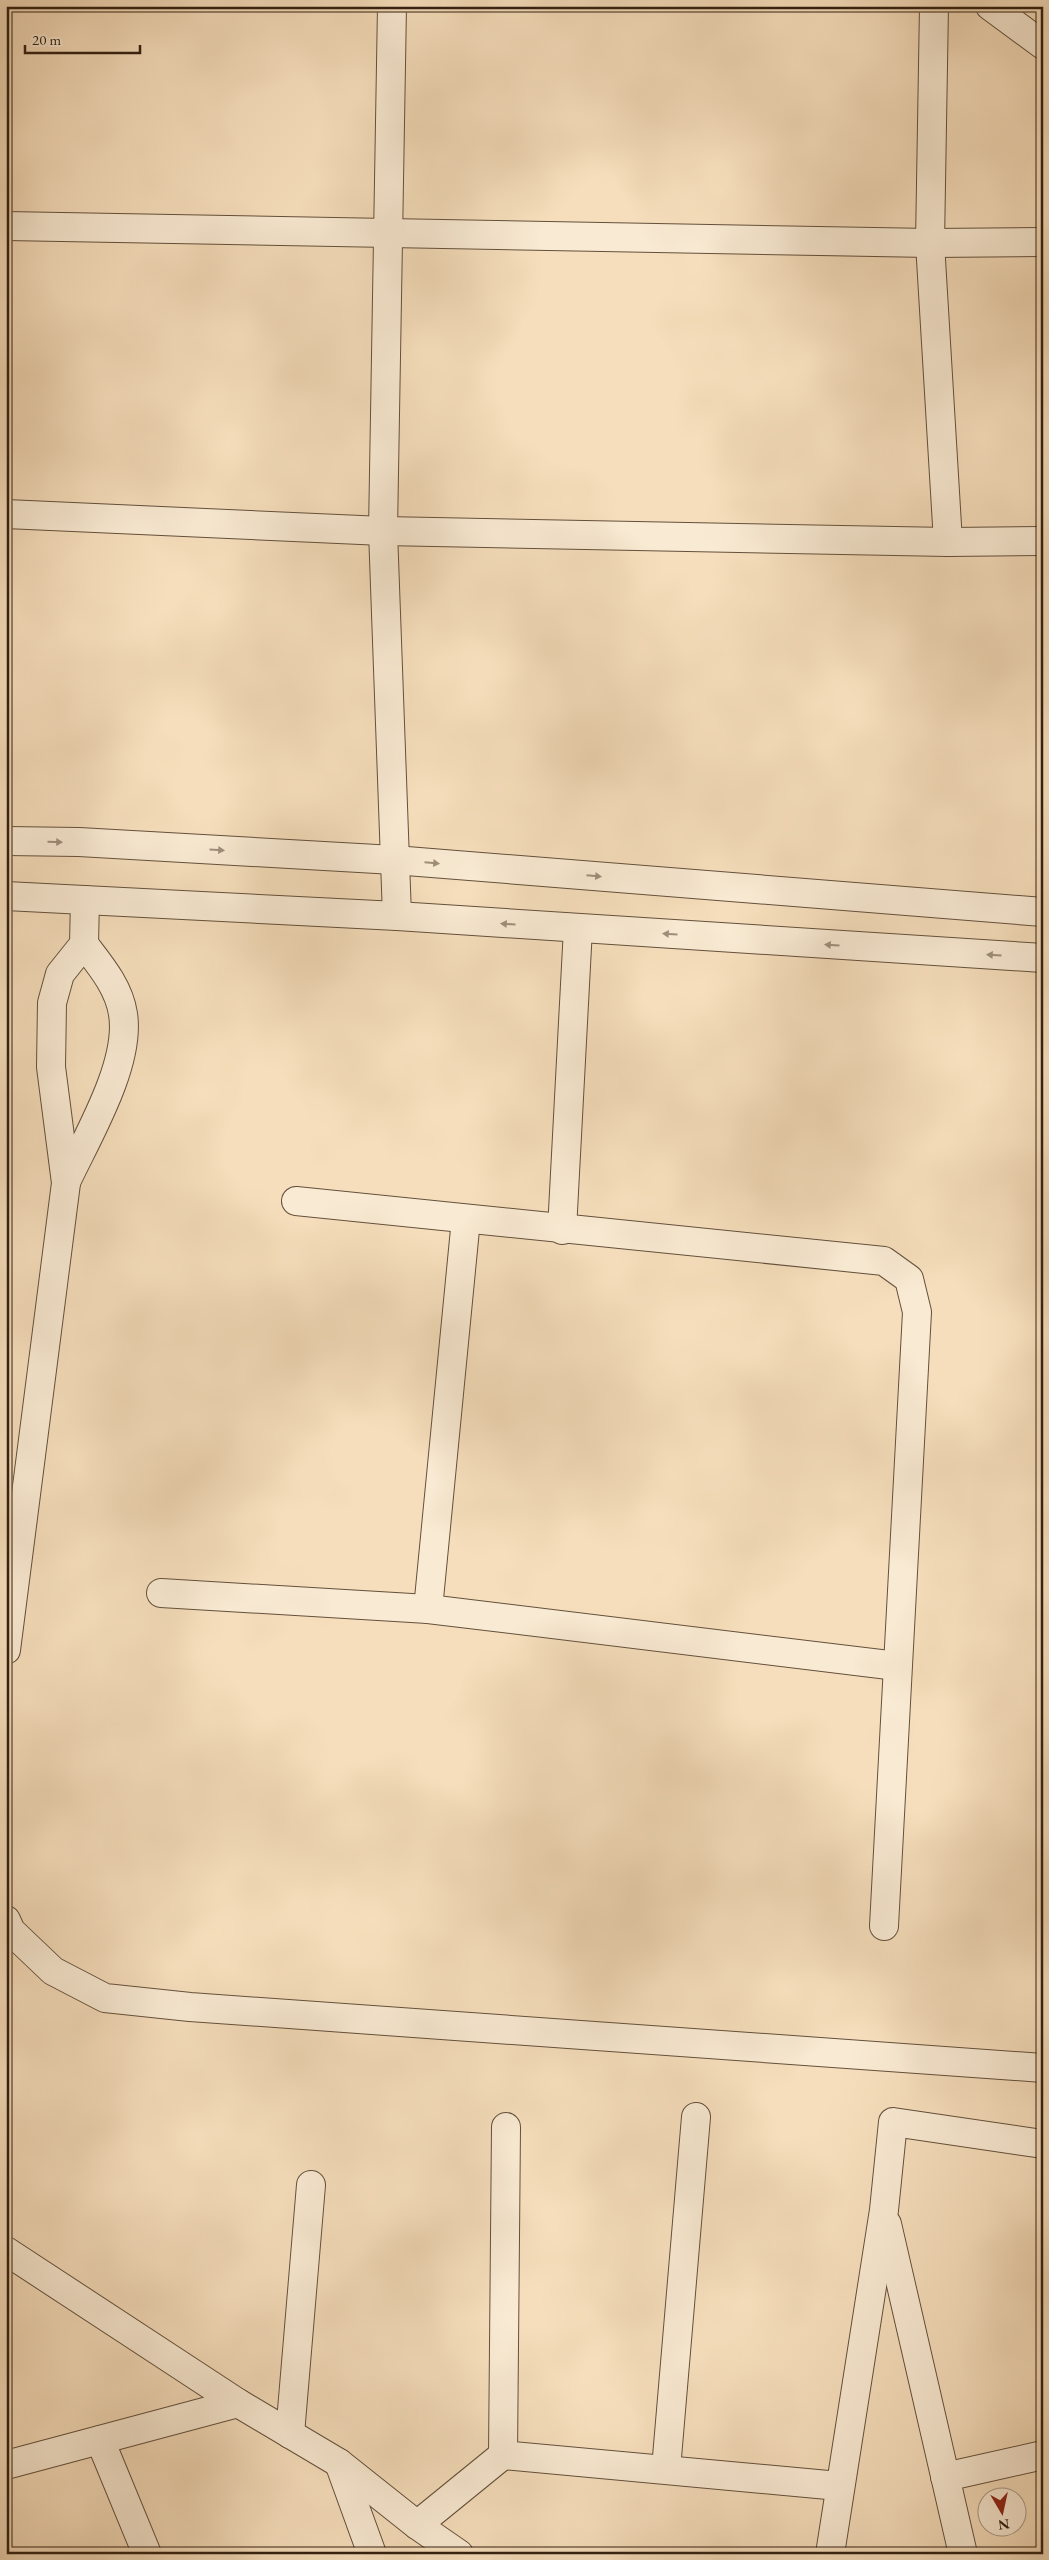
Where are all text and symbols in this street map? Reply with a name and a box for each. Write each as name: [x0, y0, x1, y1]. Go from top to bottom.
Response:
scale bar: [25, 22, 140, 54]
text: 20 m: [32, 30, 61, 49]
one-way arrow: [47, 838, 63, 846]
one-way arrow: [210, 846, 226, 854]
one-way arrow: [424, 859, 440, 867]
one-way arrow: [586, 872, 602, 880]
one-way arrow: [499, 919, 515, 927]
one-way arrow: [661, 930, 677, 938]
one-way arrow: [824, 940, 840, 948]
one-way arrow: [986, 951, 1002, 959]
north arrow: [976, 2488, 1026, 2538]
text: N: [996, 2515, 1011, 2535]

